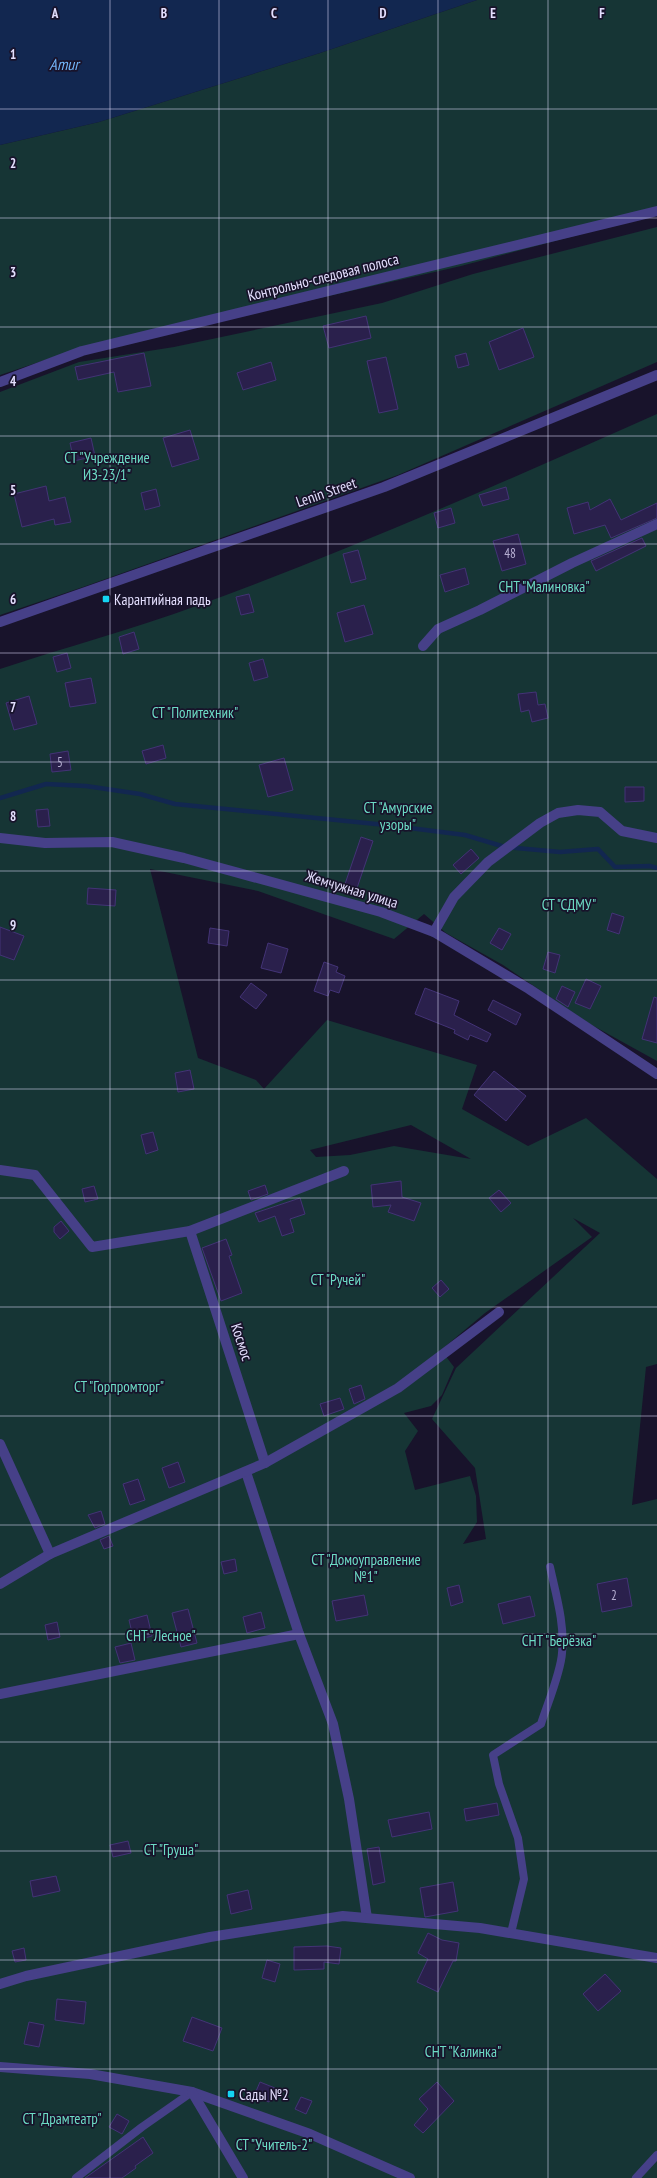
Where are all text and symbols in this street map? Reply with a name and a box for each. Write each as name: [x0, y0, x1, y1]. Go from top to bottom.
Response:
text: A: [51, 5, 59, 22]
text: B: [161, 5, 167, 22]
text: C: [271, 5, 277, 22]
text: D: [380, 5, 387, 22]
text: E: [490, 5, 496, 22]
text: F: [599, 5, 605, 22]
text: 1: [10, 46, 16, 63]
water label: Amur: [49, 54, 81, 74]
text: 2: [10, 155, 16, 172]
street label: Контрольно-следовая полоса: [246, 249, 400, 305]
text: 3: [10, 264, 16, 281]
text: 4: [10, 373, 17, 390]
park label: СТ "Учреждение ИЗ-23/1": [64, 448, 150, 484]
street label: Lenin Street: [293, 473, 359, 511]
text: 5: [10, 482, 16, 499]
house number: 48: [504, 545, 516, 562]
park label: СНТ "Малиновка": [498, 577, 590, 596]
place label: Карантийная падь: [114, 590, 211, 609]
text: 6: [10, 591, 16, 608]
marker: Карантийная падь: [101, 594, 111, 604]
text: 7: [10, 699, 16, 716]
park label: СТ "Политехник": [152, 703, 238, 722]
house number: 5: [57, 754, 63, 771]
park label: СТ "Амурские узоры": [364, 798, 432, 834]
text: 8: [10, 808, 16, 825]
street label: Жемчужная улица: [303, 866, 400, 912]
park label: СТ "СДМУ": [542, 895, 596, 914]
text: 9: [10, 917, 16, 934]
park label: СТ "Ручей": [311, 1270, 365, 1289]
street label: Космос: [227, 1321, 257, 1364]
park label: СТ "Горпромторг": [74, 1377, 164, 1396]
park label: СТ "Домоуправление №1": [311, 1550, 421, 1586]
house number: 2: [611, 1587, 617, 1604]
park label: СНТ "Лесное": [126, 1626, 196, 1645]
park label: СНТ "Берёзка": [522, 1631, 596, 1650]
park label: СТ "Груша": [144, 1840, 198, 1859]
park label: СНТ "Калинка": [425, 2042, 501, 2061]
place label: Сады №2: [239, 2085, 289, 2104]
marker: Сады №2: [226, 2089, 236, 2099]
park label: СТ "Драмтеатр": [23, 2109, 101, 2128]
park label: СТ "Учитель-2": [236, 2135, 312, 2154]

